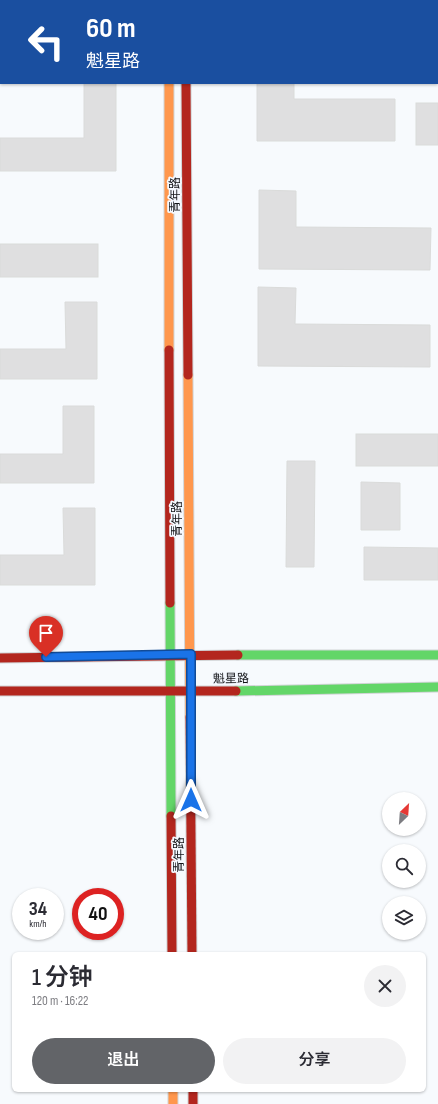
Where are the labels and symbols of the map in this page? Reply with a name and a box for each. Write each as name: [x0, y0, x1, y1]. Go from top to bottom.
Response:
street label: 青年路: [168, 177, 183, 213]
street label: 青年路: [170, 501, 185, 537]
pin: [29, 616, 63, 657]
street label: 魁星路: [213, 671, 249, 687]
position arrow: [170, 779, 212, 821]
north arrow: [382, 792, 426, 836]
street label: 青年路: [172, 837, 187, 873]
speed limit sign: 40: [72, 888, 124, 940]

